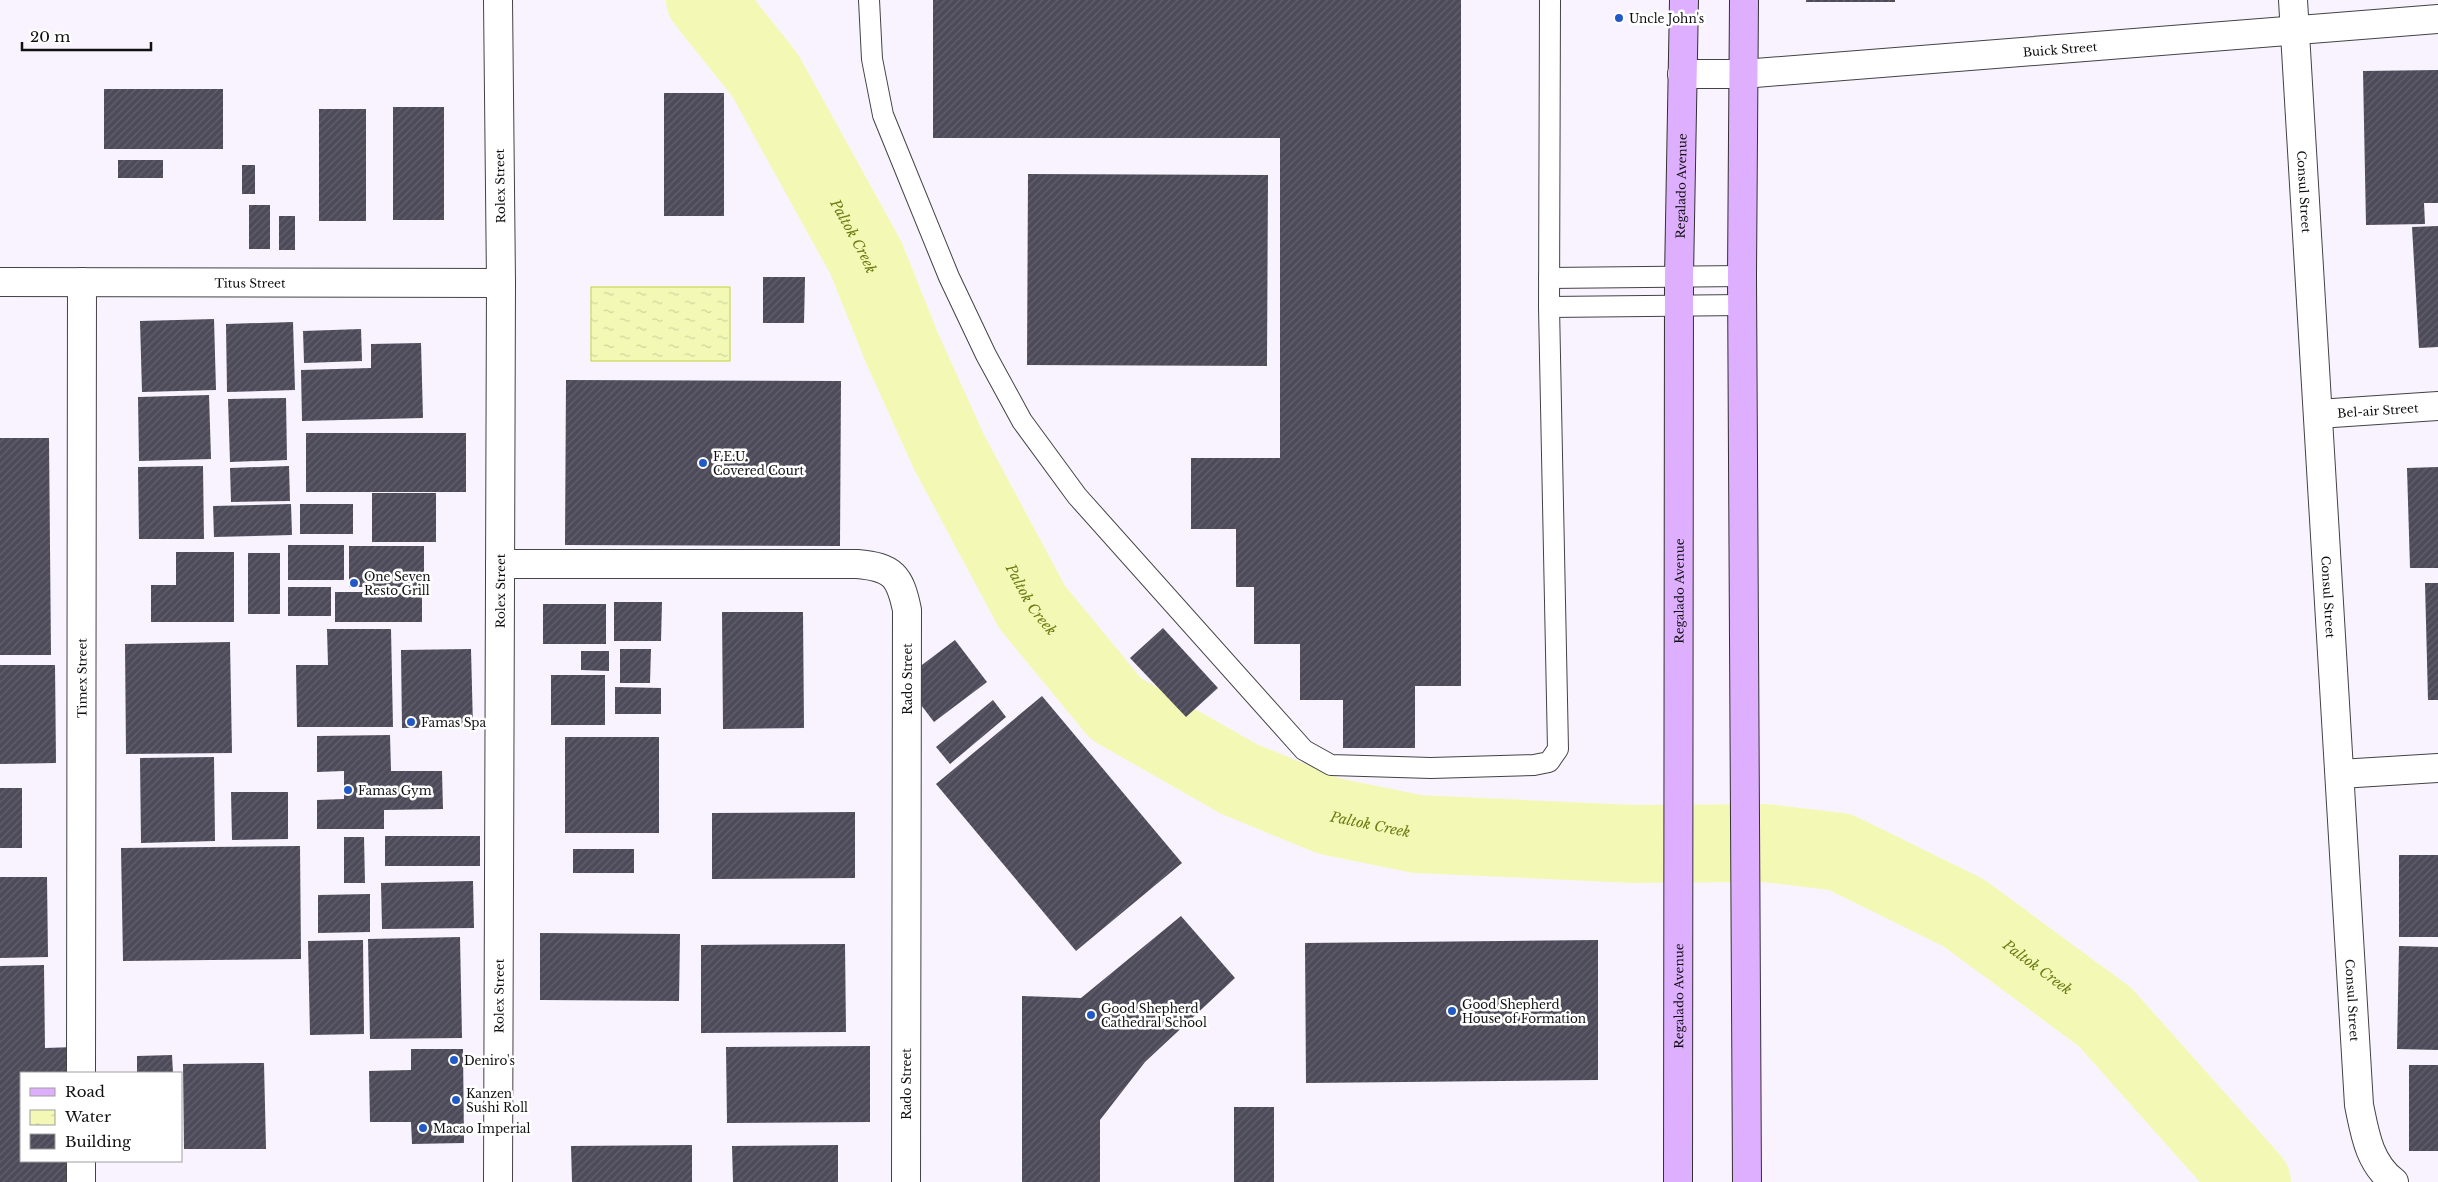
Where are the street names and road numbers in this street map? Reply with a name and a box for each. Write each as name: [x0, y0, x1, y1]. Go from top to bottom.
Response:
street label: Buick Street: [2022, 38, 2098, 59]
street label: Regalado Avenue: [1672, 133, 1689, 239]
street label: Rolex Street: [492, 148, 508, 223]
street label: Consul Street: [2294, 150, 2314, 234]
street label: Titus Street: [214, 275, 286, 290]
street label: Bel-air Street: [2337, 400, 2419, 420]
street label: Regalado Avenue: [1671, 538, 1686, 644]
street label: Rolex Street: [492, 553, 508, 628]
street label: Consul Street: [2319, 555, 2339, 639]
street label: Timex Street: [74, 638, 89, 718]
street label: Rado Street: [900, 643, 915, 715]
street label: Regalado Avenue: [1671, 943, 1686, 1049]
street label: Rolex Street: [491, 958, 506, 1033]
street label: Consul Street: [2343, 958, 2363, 1042]
street label: Rado Street: [899, 1048, 914, 1120]

